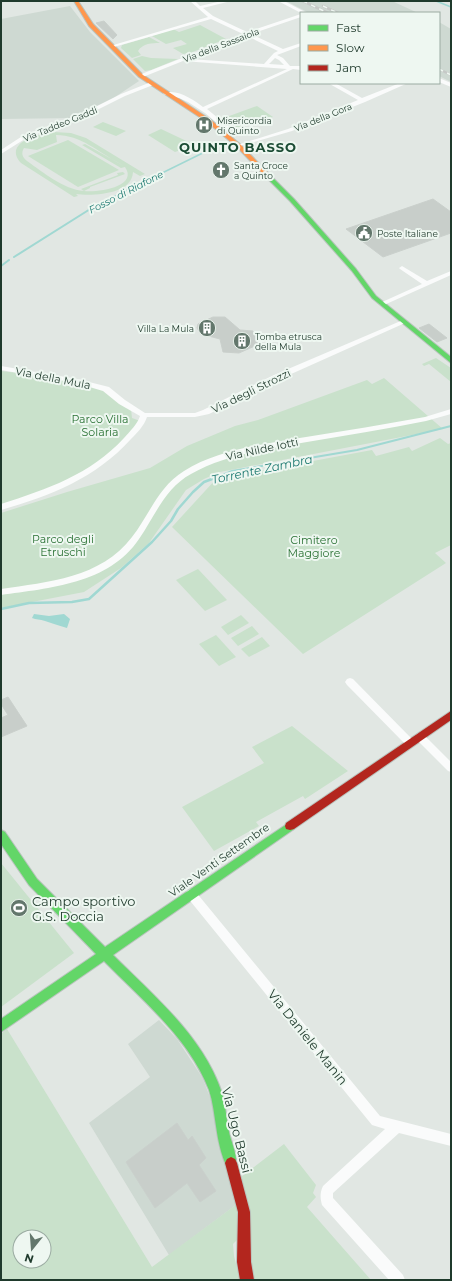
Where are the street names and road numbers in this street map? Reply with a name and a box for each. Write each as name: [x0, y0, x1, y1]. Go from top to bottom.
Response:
street label: Via della Sassaiola: [181, 25, 261, 65]
street label: Via della Gora: [292, 100, 354, 134]
street label: Via Taddeo Gaddi: [21, 104, 99, 144]
street label: Via della Mula: [14, 364, 92, 392]
street label: Via degli Strozzi: [209, 366, 293, 416]
street label: Via Nilde Iotti: [225, 434, 299, 464]
street label: Viale Venti Settembre: [166, 820, 272, 900]
street label: Via Daniele Manin: [265, 986, 351, 1088]
street label: Via Ugo Bassi: [219, 1085, 255, 1175]

